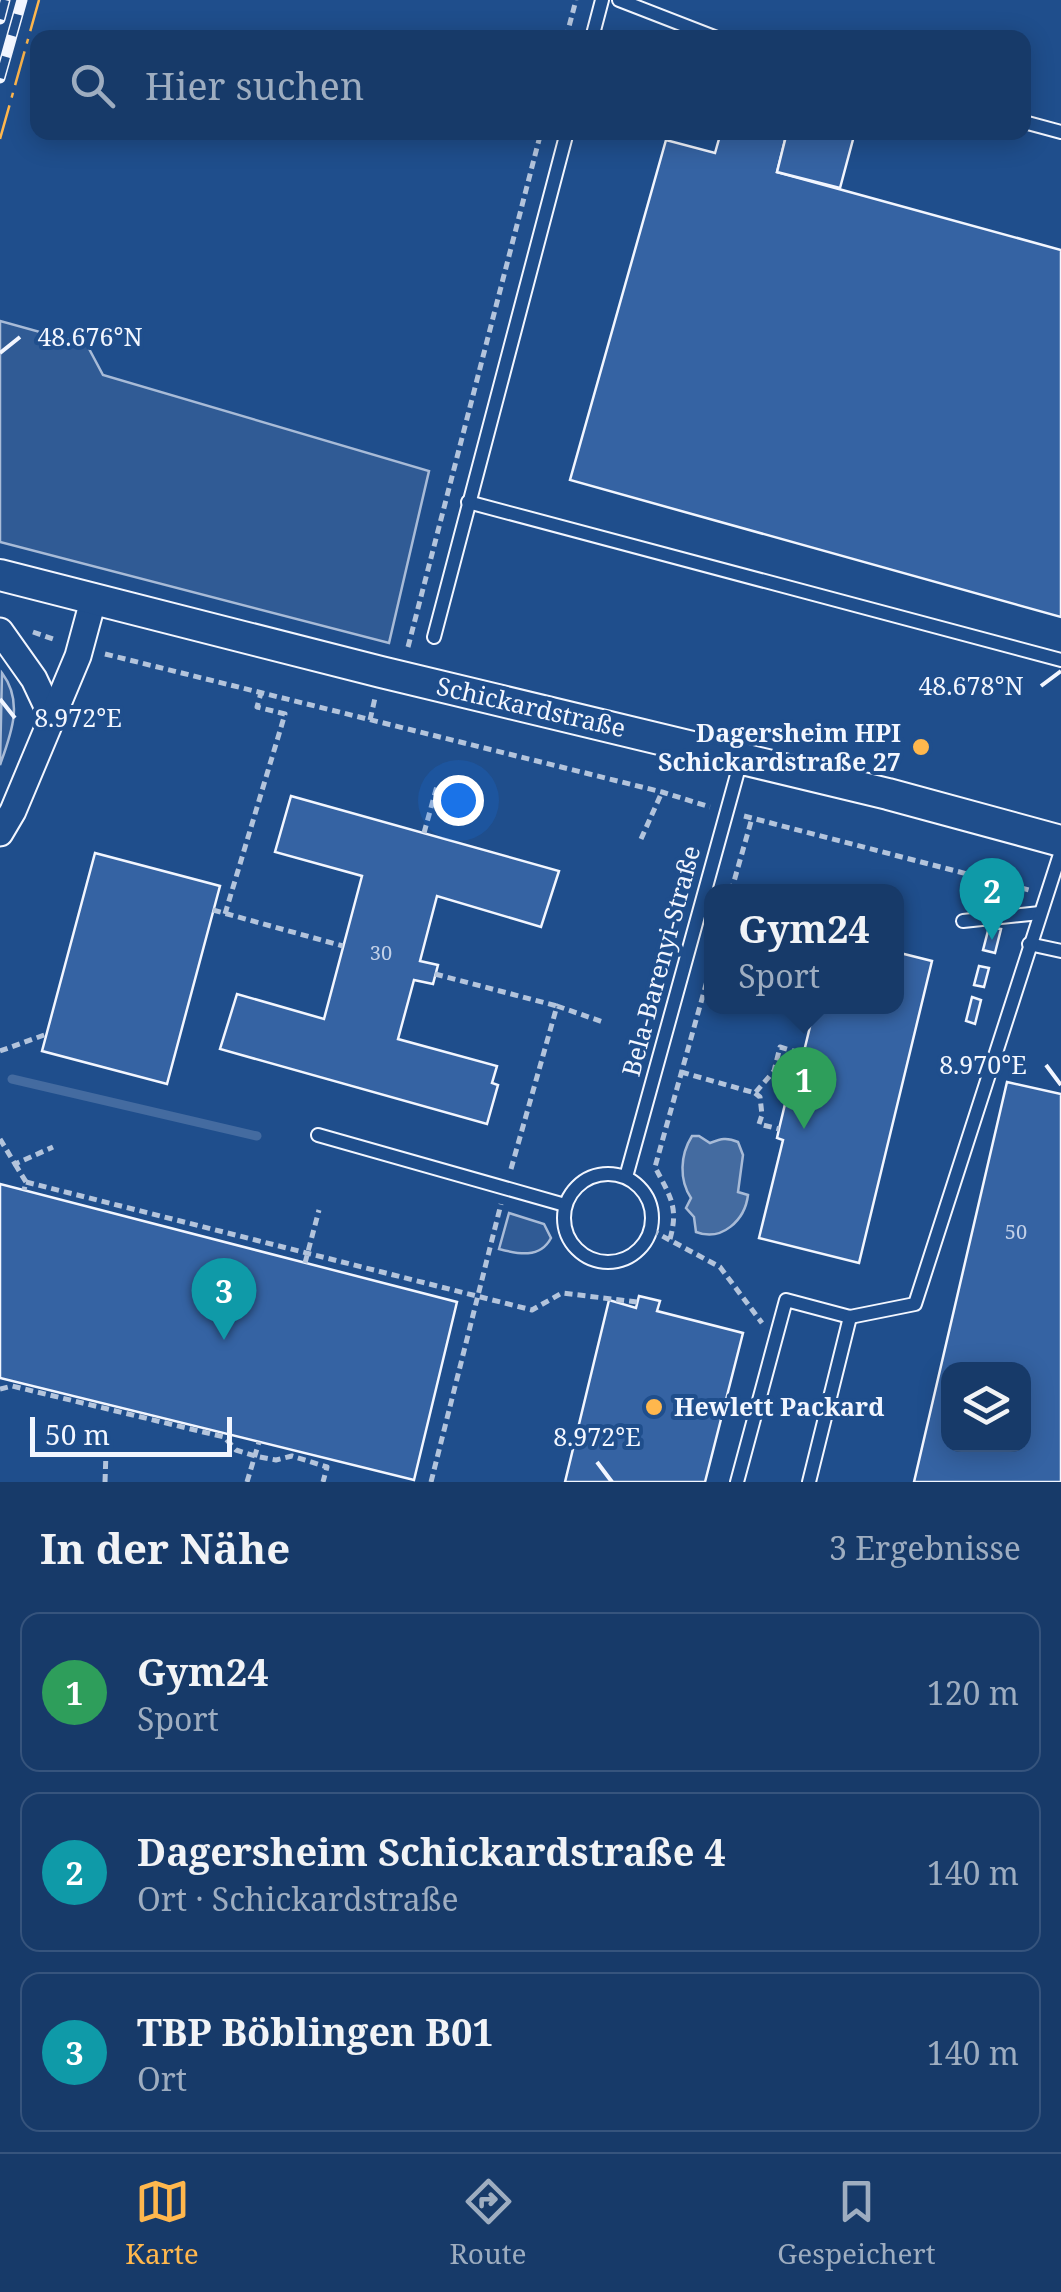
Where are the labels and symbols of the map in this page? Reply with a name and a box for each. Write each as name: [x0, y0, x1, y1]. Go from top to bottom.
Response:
text: 48.676°N: [37, 319, 143, 353]
street label: Schickardstraße: [433, 668, 629, 744]
text: 48.678°N: [918, 668, 1024, 702]
text: 8.972°E: [34, 700, 122, 734]
place label: Dagersheim HPI Schickardstraße 27: [658, 715, 901, 778]
marker: Dagersheim HPI Schickardstraße 27: [910, 736, 932, 758]
your location: [433, 775, 484, 826]
street label: Bela-Barenyi-Straße: [613, 842, 707, 1080]
pin: 2: [960, 858, 1024, 940]
house number: 30: [370, 939, 392, 966]
pin: 1: [772, 1046, 836, 1129]
text: 8.970°E: [939, 1047, 1027, 1081]
house number: 50: [1005, 1218, 1027, 1245]
pin: 3: [192, 1258, 256, 1340]
place label: Hewlett Packard: [674, 1389, 884, 1423]
marker: Hewlett Packard: [643, 1396, 665, 1418]
scale bar: [30, 1412, 232, 1456]
text: 8.972°E: [553, 1419, 641, 1453]

